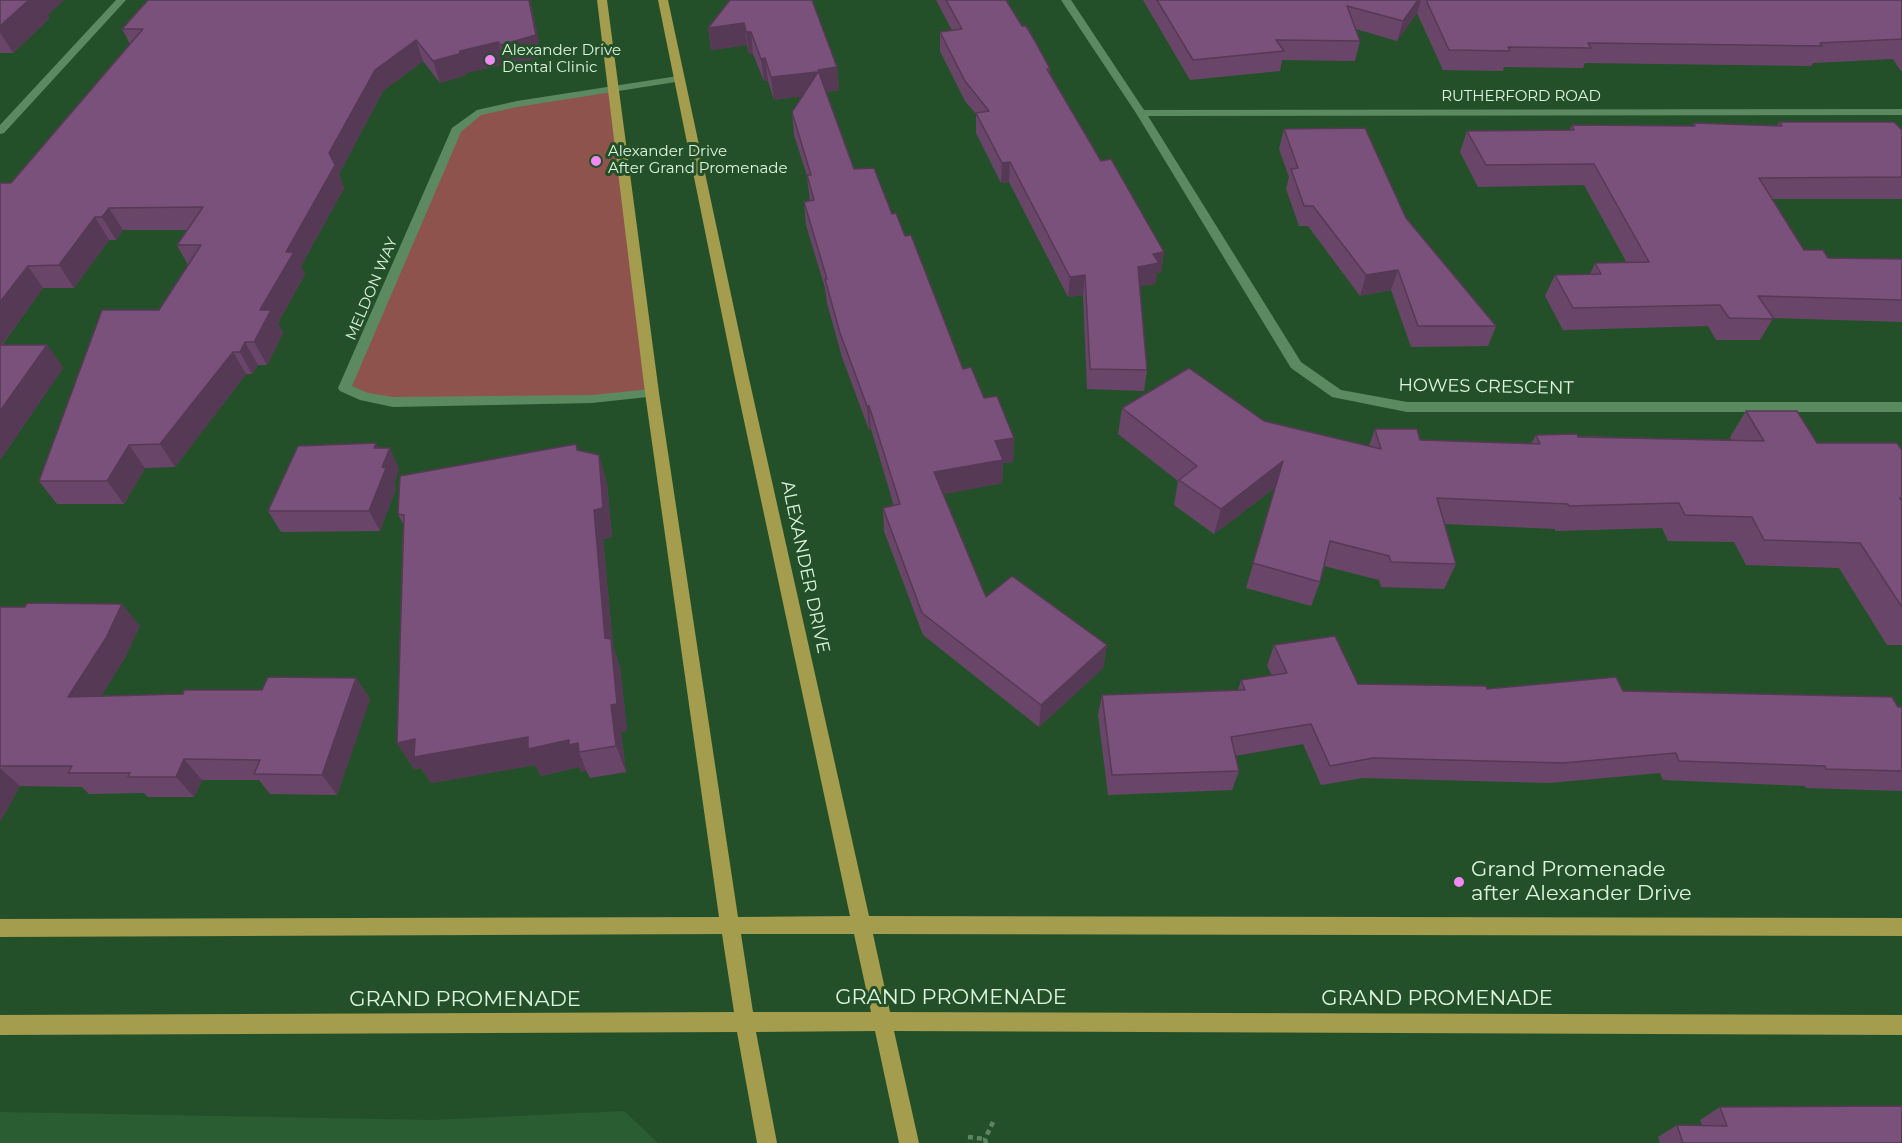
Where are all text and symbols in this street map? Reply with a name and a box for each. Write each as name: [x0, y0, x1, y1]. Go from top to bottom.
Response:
place label: Alexander Drive Dental Clinic: [502, 42, 621, 77]
marker: Alexander Drive Dental Clinic: [483, 53, 497, 67]
street label: RUTHERFORD ROAD: [1441, 88, 1601, 106]
place label: Alexander Drive After Grand Promenade: [608, 143, 788, 178]
marker: Alexander Drive After Grand Promenade: [589, 154, 603, 168]
street label: MELDON WAY: [342, 235, 402, 343]
street label: HOWES CRESCENT: [1398, 375, 1574, 399]
street label: ALEXANDER DRIVE: [776, 479, 834, 655]
place label: Grand Promenade after Alexander Drive: [1471, 857, 1692, 907]
marker: Grand Promenade after Alexander Drive: [1452, 875, 1466, 889]
street label: GRAND PROMENADE: [835, 985, 1067, 1011]
street label: GRAND PROMENADE: [1321, 986, 1553, 1012]
street label: GRAND PROMENADE: [349, 987, 581, 1013]

